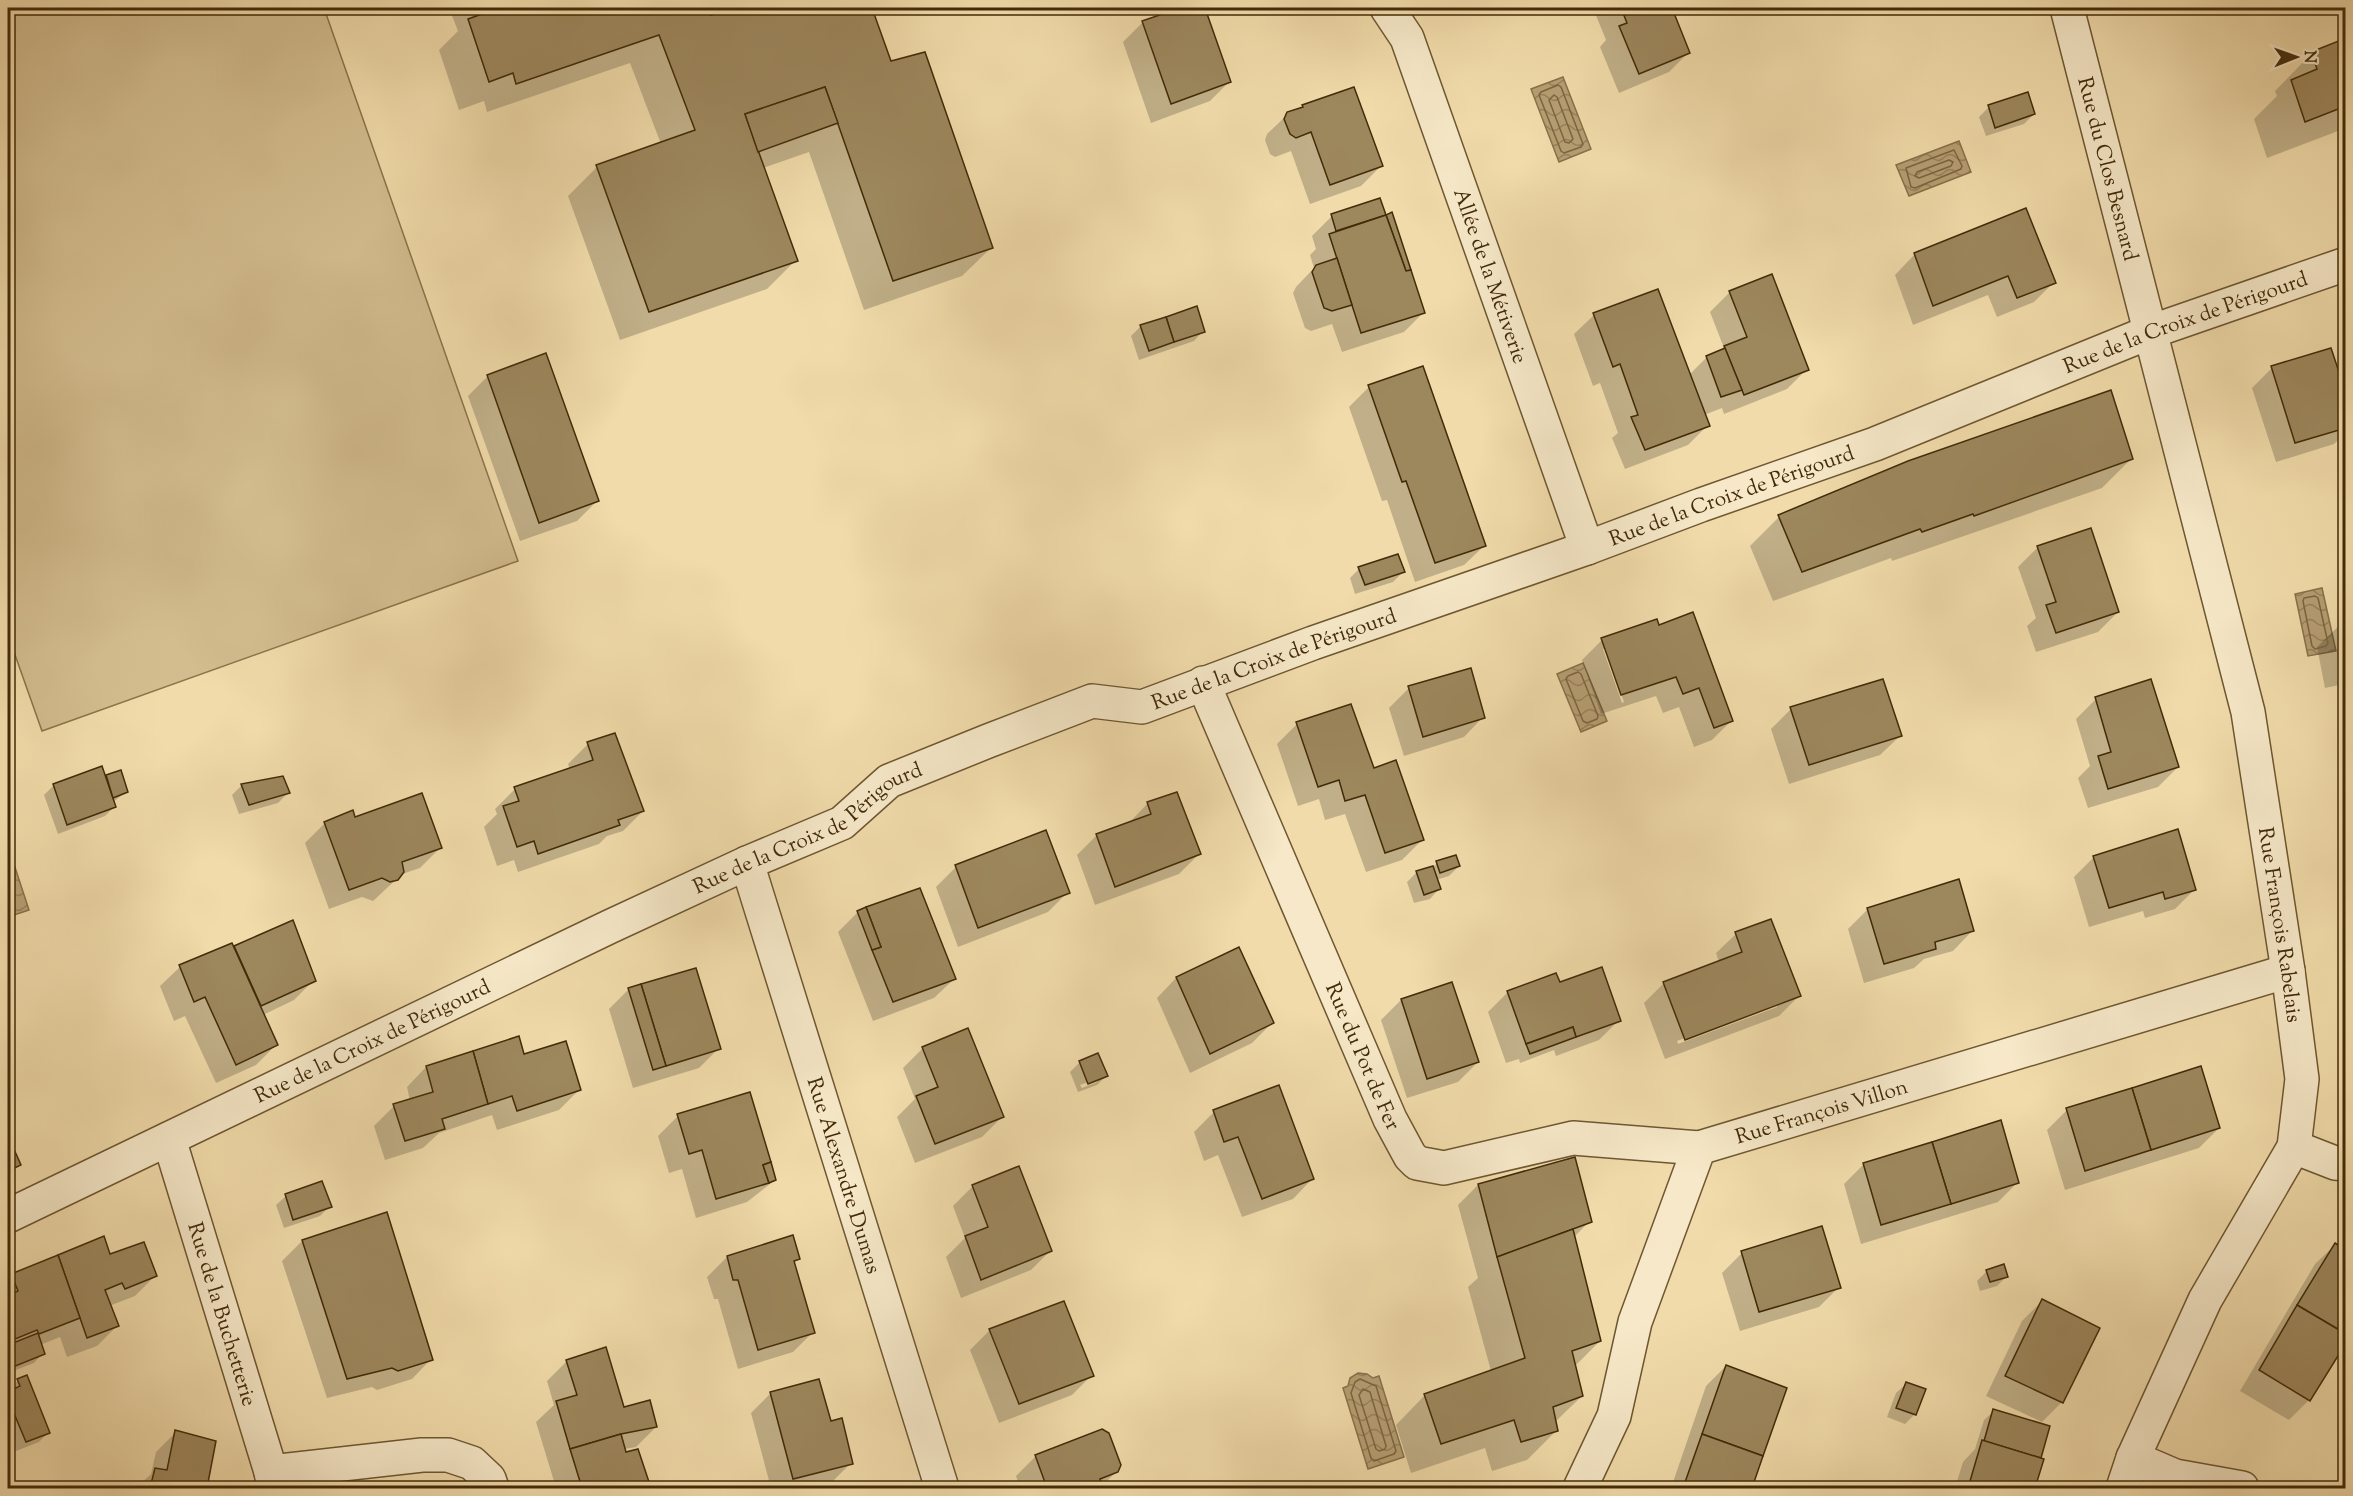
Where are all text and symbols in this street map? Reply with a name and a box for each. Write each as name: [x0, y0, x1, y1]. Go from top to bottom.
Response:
north arrow: [2266, 27, 2326, 87]
text: N: [2297, 50, 2320, 64]
street label: Rue du Clos Besnard: [2068, 74, 2144, 265]
street label: Allée de la Métiverie: [1444, 184, 1534, 368]
street label: Rue de la Croix de Périgourd: [2059, 265, 2312, 383]
street label: Rue de la Croix de Périgourd: [1605, 439, 1859, 555]
street label: Rue de la Croix de Périgourd: [1148, 602, 1401, 719]
street label: Rue de la Croix de Périgourd: [689, 756, 927, 903]
street label: Rue François Rabelais: [2249, 825, 2308, 1024]
street label: Rue de la Croix de Périgourd: [250, 973, 496, 1112]
street label: Rue du Pot de Fer: [1316, 978, 1407, 1137]
street label: Rue François Villon: [1732, 1073, 1912, 1153]
street label: Rue Alexandre Dumas: [798, 1074, 887, 1278]
street label: Rue de la Buchetterie: [178, 1219, 263, 1410]

